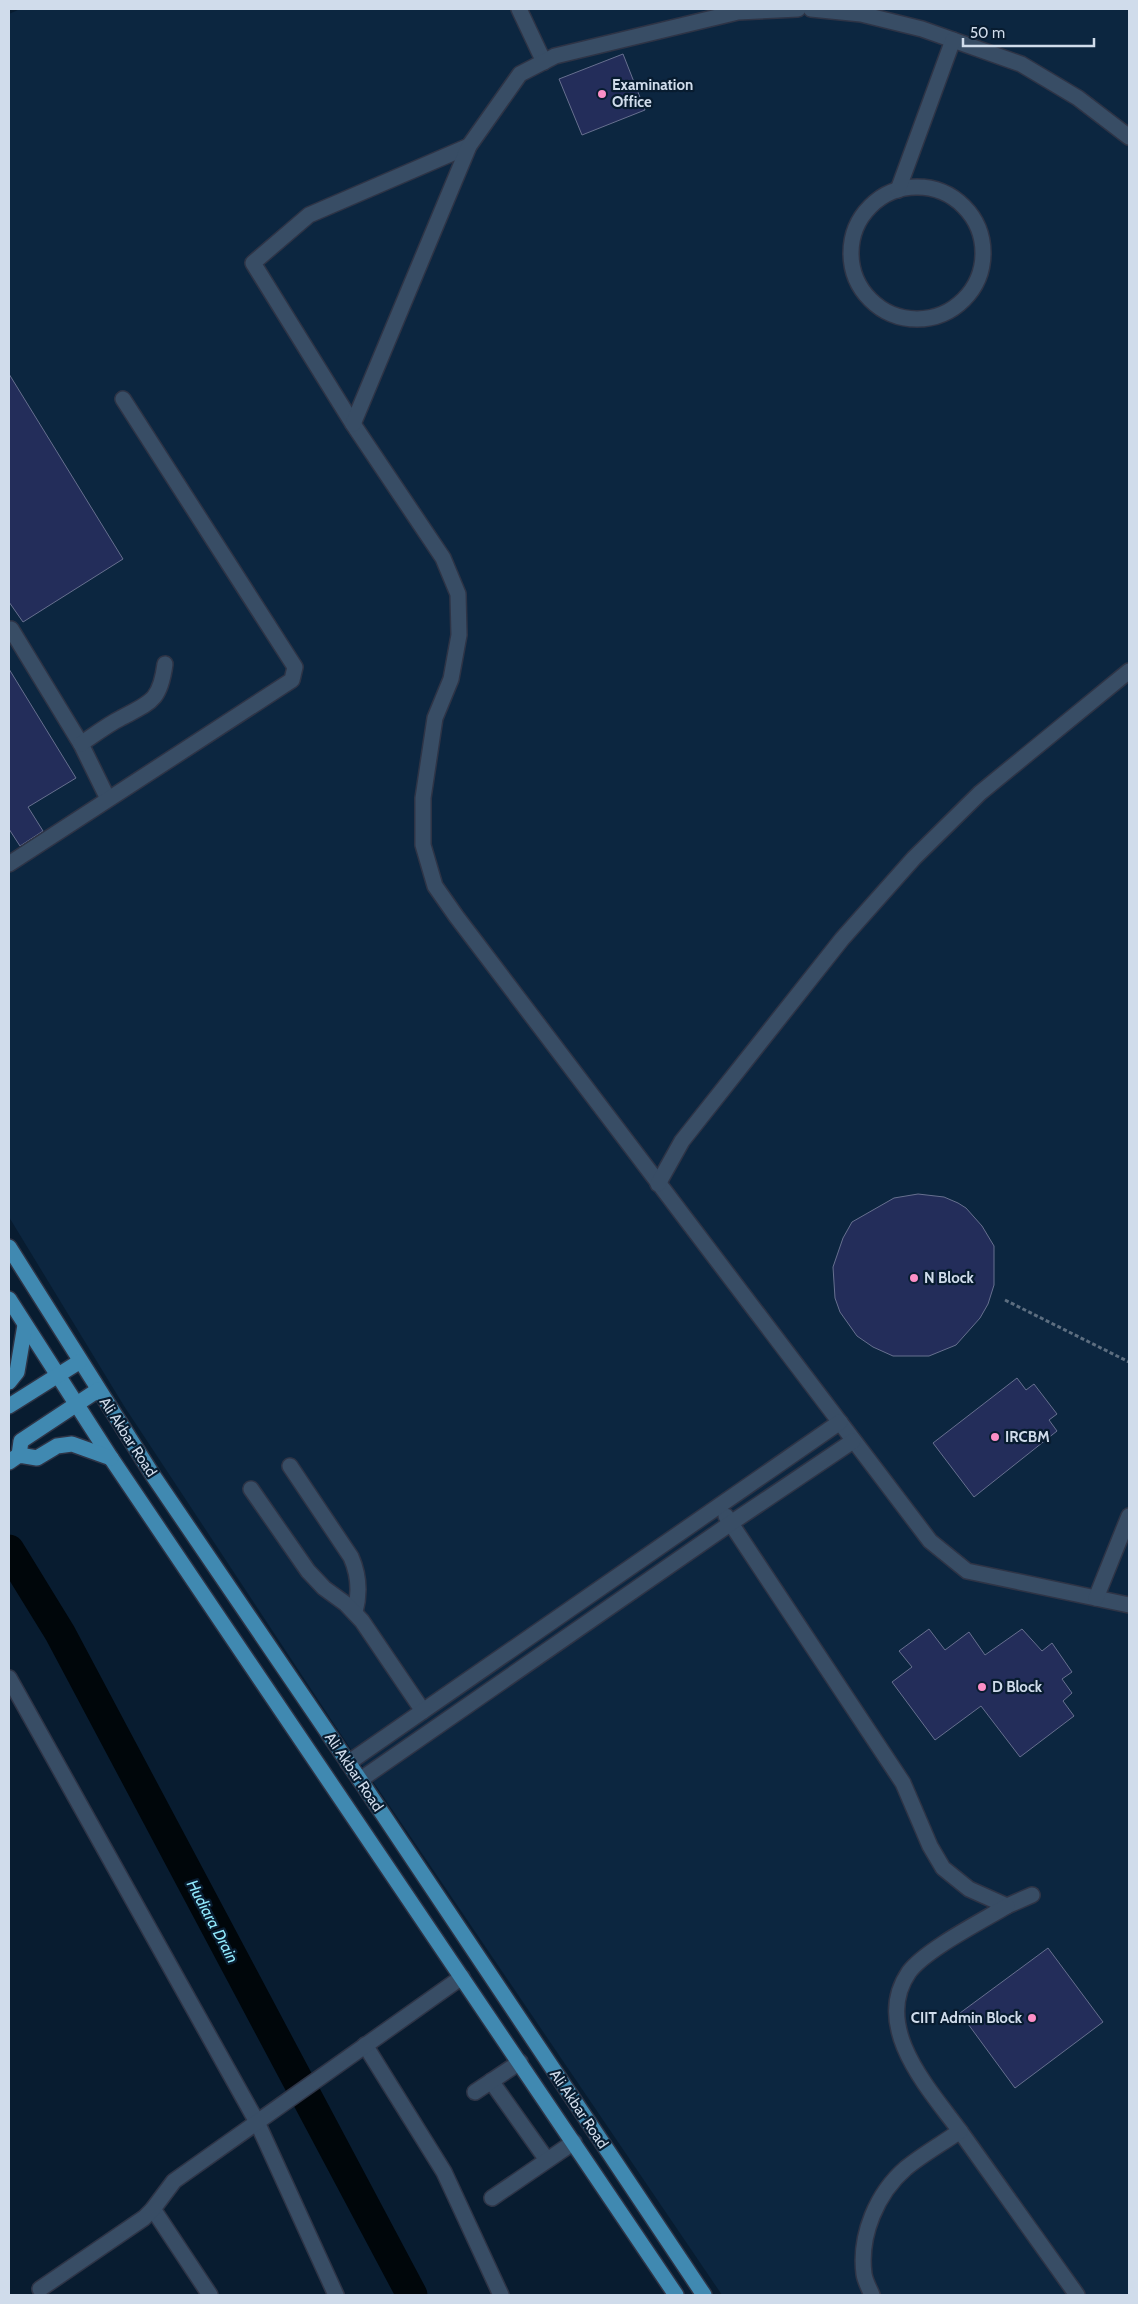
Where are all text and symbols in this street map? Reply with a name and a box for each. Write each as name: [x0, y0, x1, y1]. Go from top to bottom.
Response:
scale bar: [963, 15, 1094, 47]
text: 50 m: [970, 24, 1005, 42]
place label: Examination Office: [612, 76, 693, 111]
marker: Examination Office: [596, 88, 608, 100]
place label: N Block: [924, 1269, 975, 1287]
marker: N Block: [908, 1272, 920, 1284]
street label: Ali Akbar Road: [96, 1394, 160, 1480]
place label: IRCBM: [1005, 1428, 1050, 1446]
marker: IRCBM: [989, 1431, 1001, 1443]
place label: D Block: [992, 1678, 1043, 1696]
marker: D Block: [976, 1681, 988, 1693]
street label: Ali Akbar Road: [321, 1729, 387, 1815]
water label: Hudiara Drain: [183, 1876, 242, 1966]
place label: CIIT Admin Block: [911, 2009, 1023, 2027]
marker: CIIT Admin Block: [1026, 2012, 1038, 2024]
street label: Ali Akbar Road: [546, 2066, 612, 2152]

